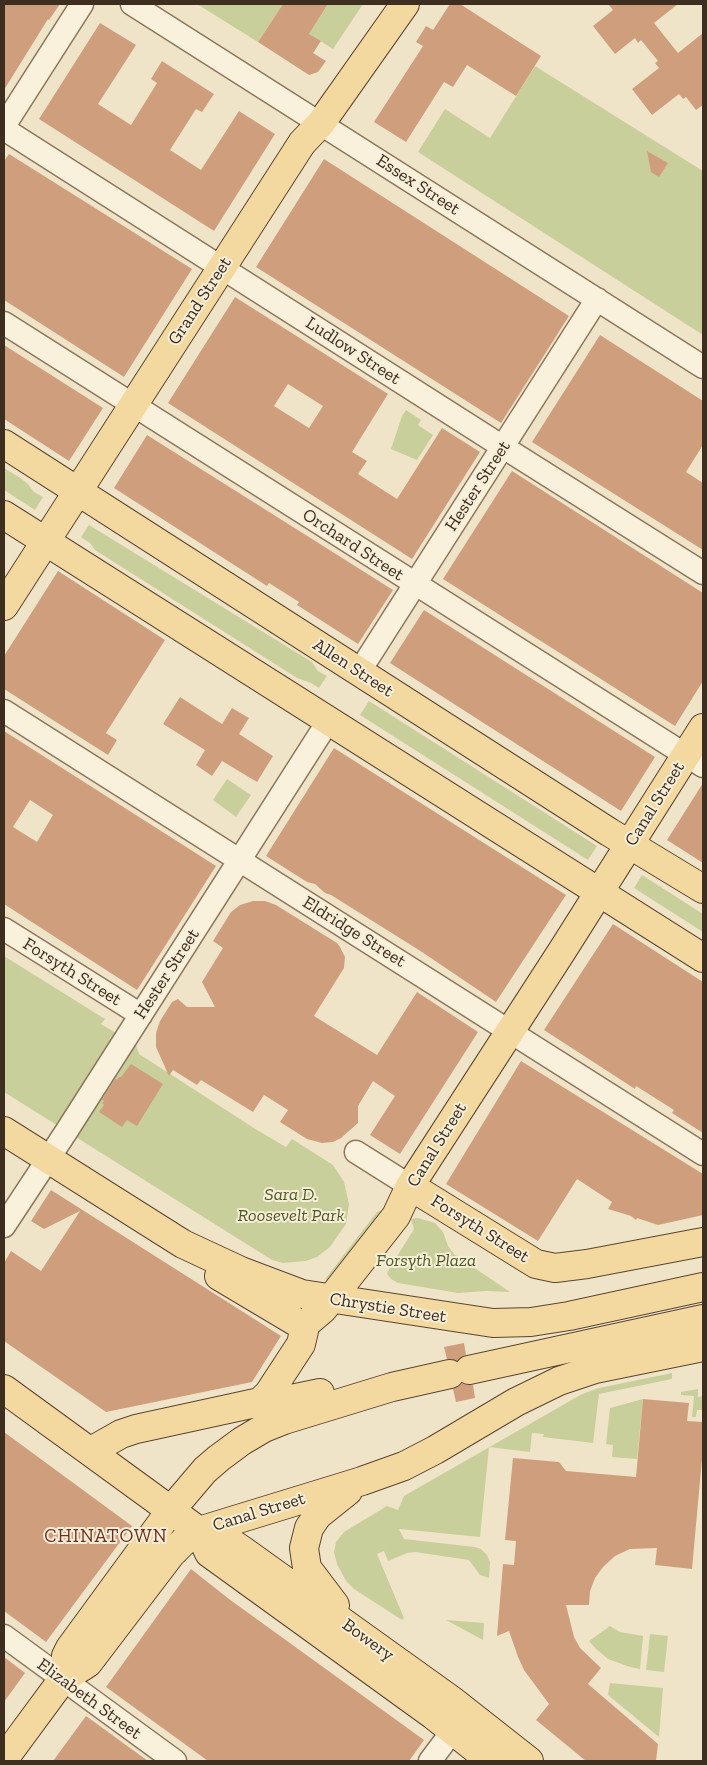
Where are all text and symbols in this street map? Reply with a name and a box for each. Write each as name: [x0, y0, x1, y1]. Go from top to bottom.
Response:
street label: Essex Street: [372, 150, 464, 220]
street label: Grand Street: [164, 253, 236, 349]
street label: Ludlow Street: [301, 312, 405, 390]
street label: Hester Street: [441, 437, 515, 535]
street label: Orchard Street: [298, 504, 408, 586]
street label: Allen Street: [309, 634, 397, 702]
street label: Canal Street: [621, 758, 689, 850]
street label: Eldridge Street: [298, 892, 410, 972]
street label: Hester Street: [130, 925, 204, 1023]
street label: Forsyth Street: [19, 933, 125, 1011]
street label: Canal Street: [403, 1099, 471, 1191]
park label: Sara D. Roosevelt Park: [238, 1184, 344, 1226]
street label: Forsyth Street: [427, 1190, 533, 1268]
park label: Forsyth Plaza: [376, 1250, 476, 1272]
street label: Chrystie Street: [328, 1288, 448, 1328]
street label: Canal Street: [210, 1488, 308, 1536]
district label: CHINATOWN: [43, 1526, 169, 1548]
street label: Bowery: [338, 1614, 398, 1666]
street label: Elizabeth Street: [33, 1654, 145, 1744]

